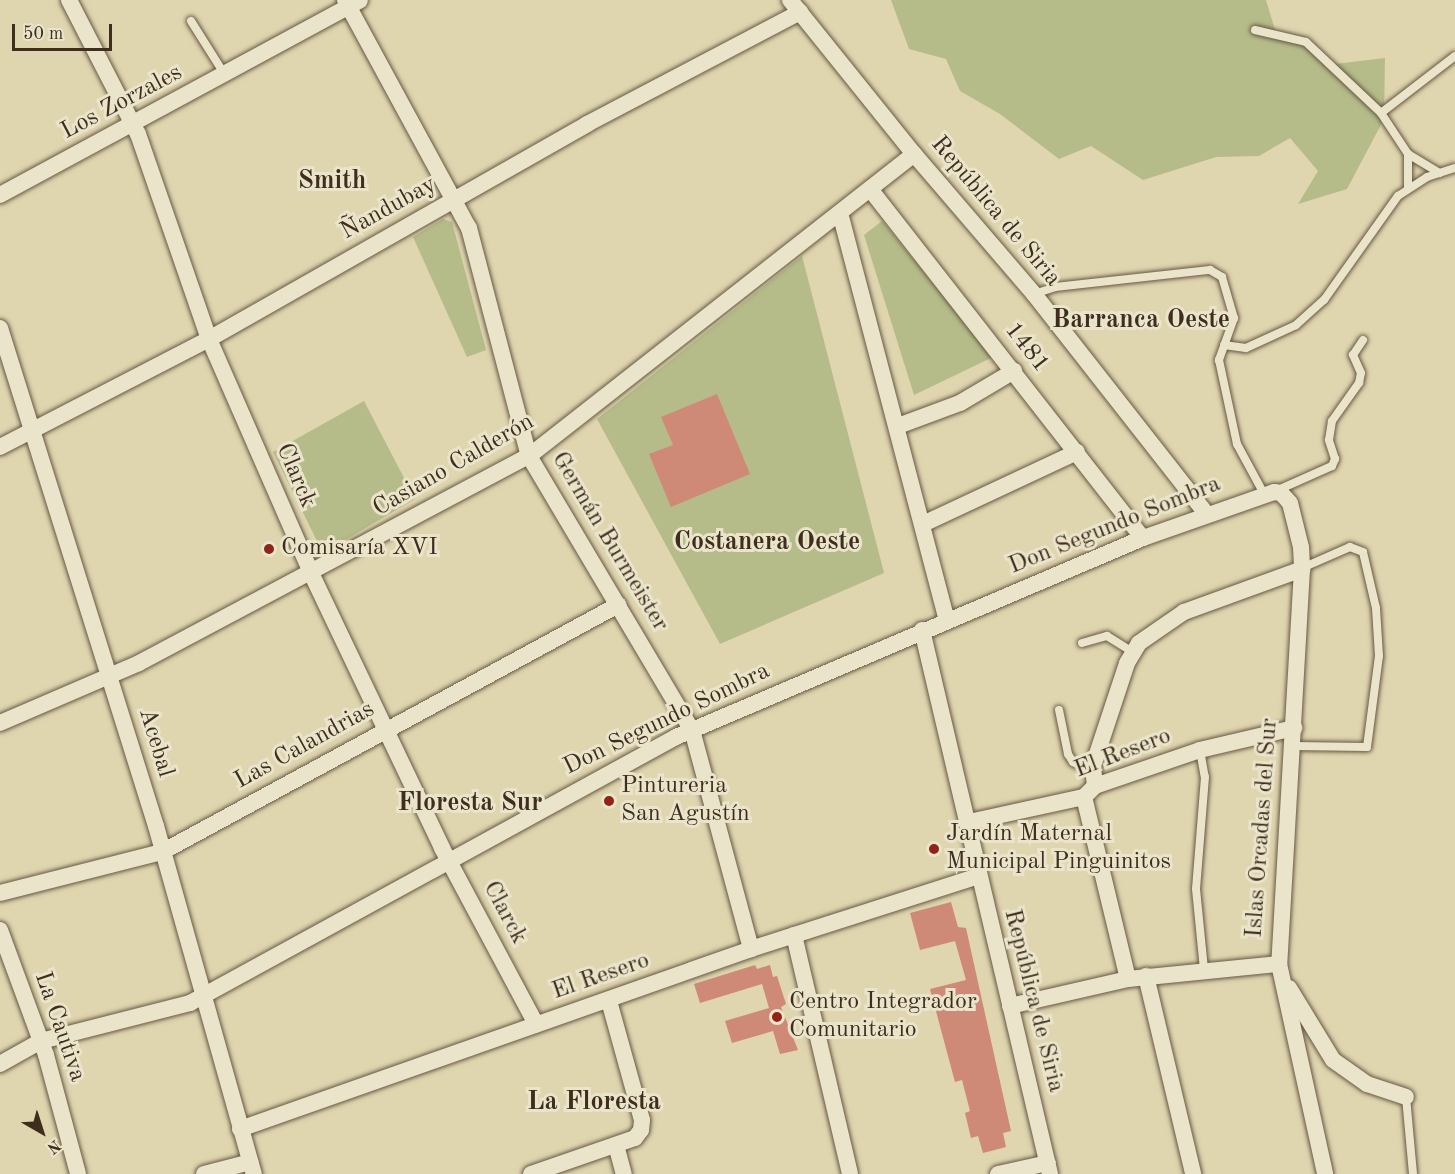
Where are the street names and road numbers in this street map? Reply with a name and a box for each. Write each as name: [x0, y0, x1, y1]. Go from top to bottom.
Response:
street label: Los Zorzales: [57, 59, 187, 147]
street label: República de Siria: [924, 131, 1066, 293]
street label: Ñandubay: [336, 171, 442, 247]
street label: 1481: [998, 317, 1054, 379]
street label: Casiano Calderón: [368, 408, 540, 524]
street label: Clarck: [269, 439, 321, 513]
street label: Germán Burmeister: [544, 447, 674, 637]
street label: Don Segundo Sombra: [1005, 470, 1225, 582]
street label: Don Segundo Sombra: [559, 658, 775, 782]
street label: Las Calandrias: [230, 696, 380, 796]
street label: Acebal: [131, 705, 179, 781]
street label: Islas Orcadas del Sur: [1241, 717, 1285, 939]
street label: El Resero: [1071, 722, 1175, 786]
street label: Clarck: [476, 877, 532, 949]
street label: República de Siria: [996, 907, 1070, 1095]
street label: El Resero: [548, 947, 654, 1007]
street label: La Cautiva: [27, 968, 91, 1086]

